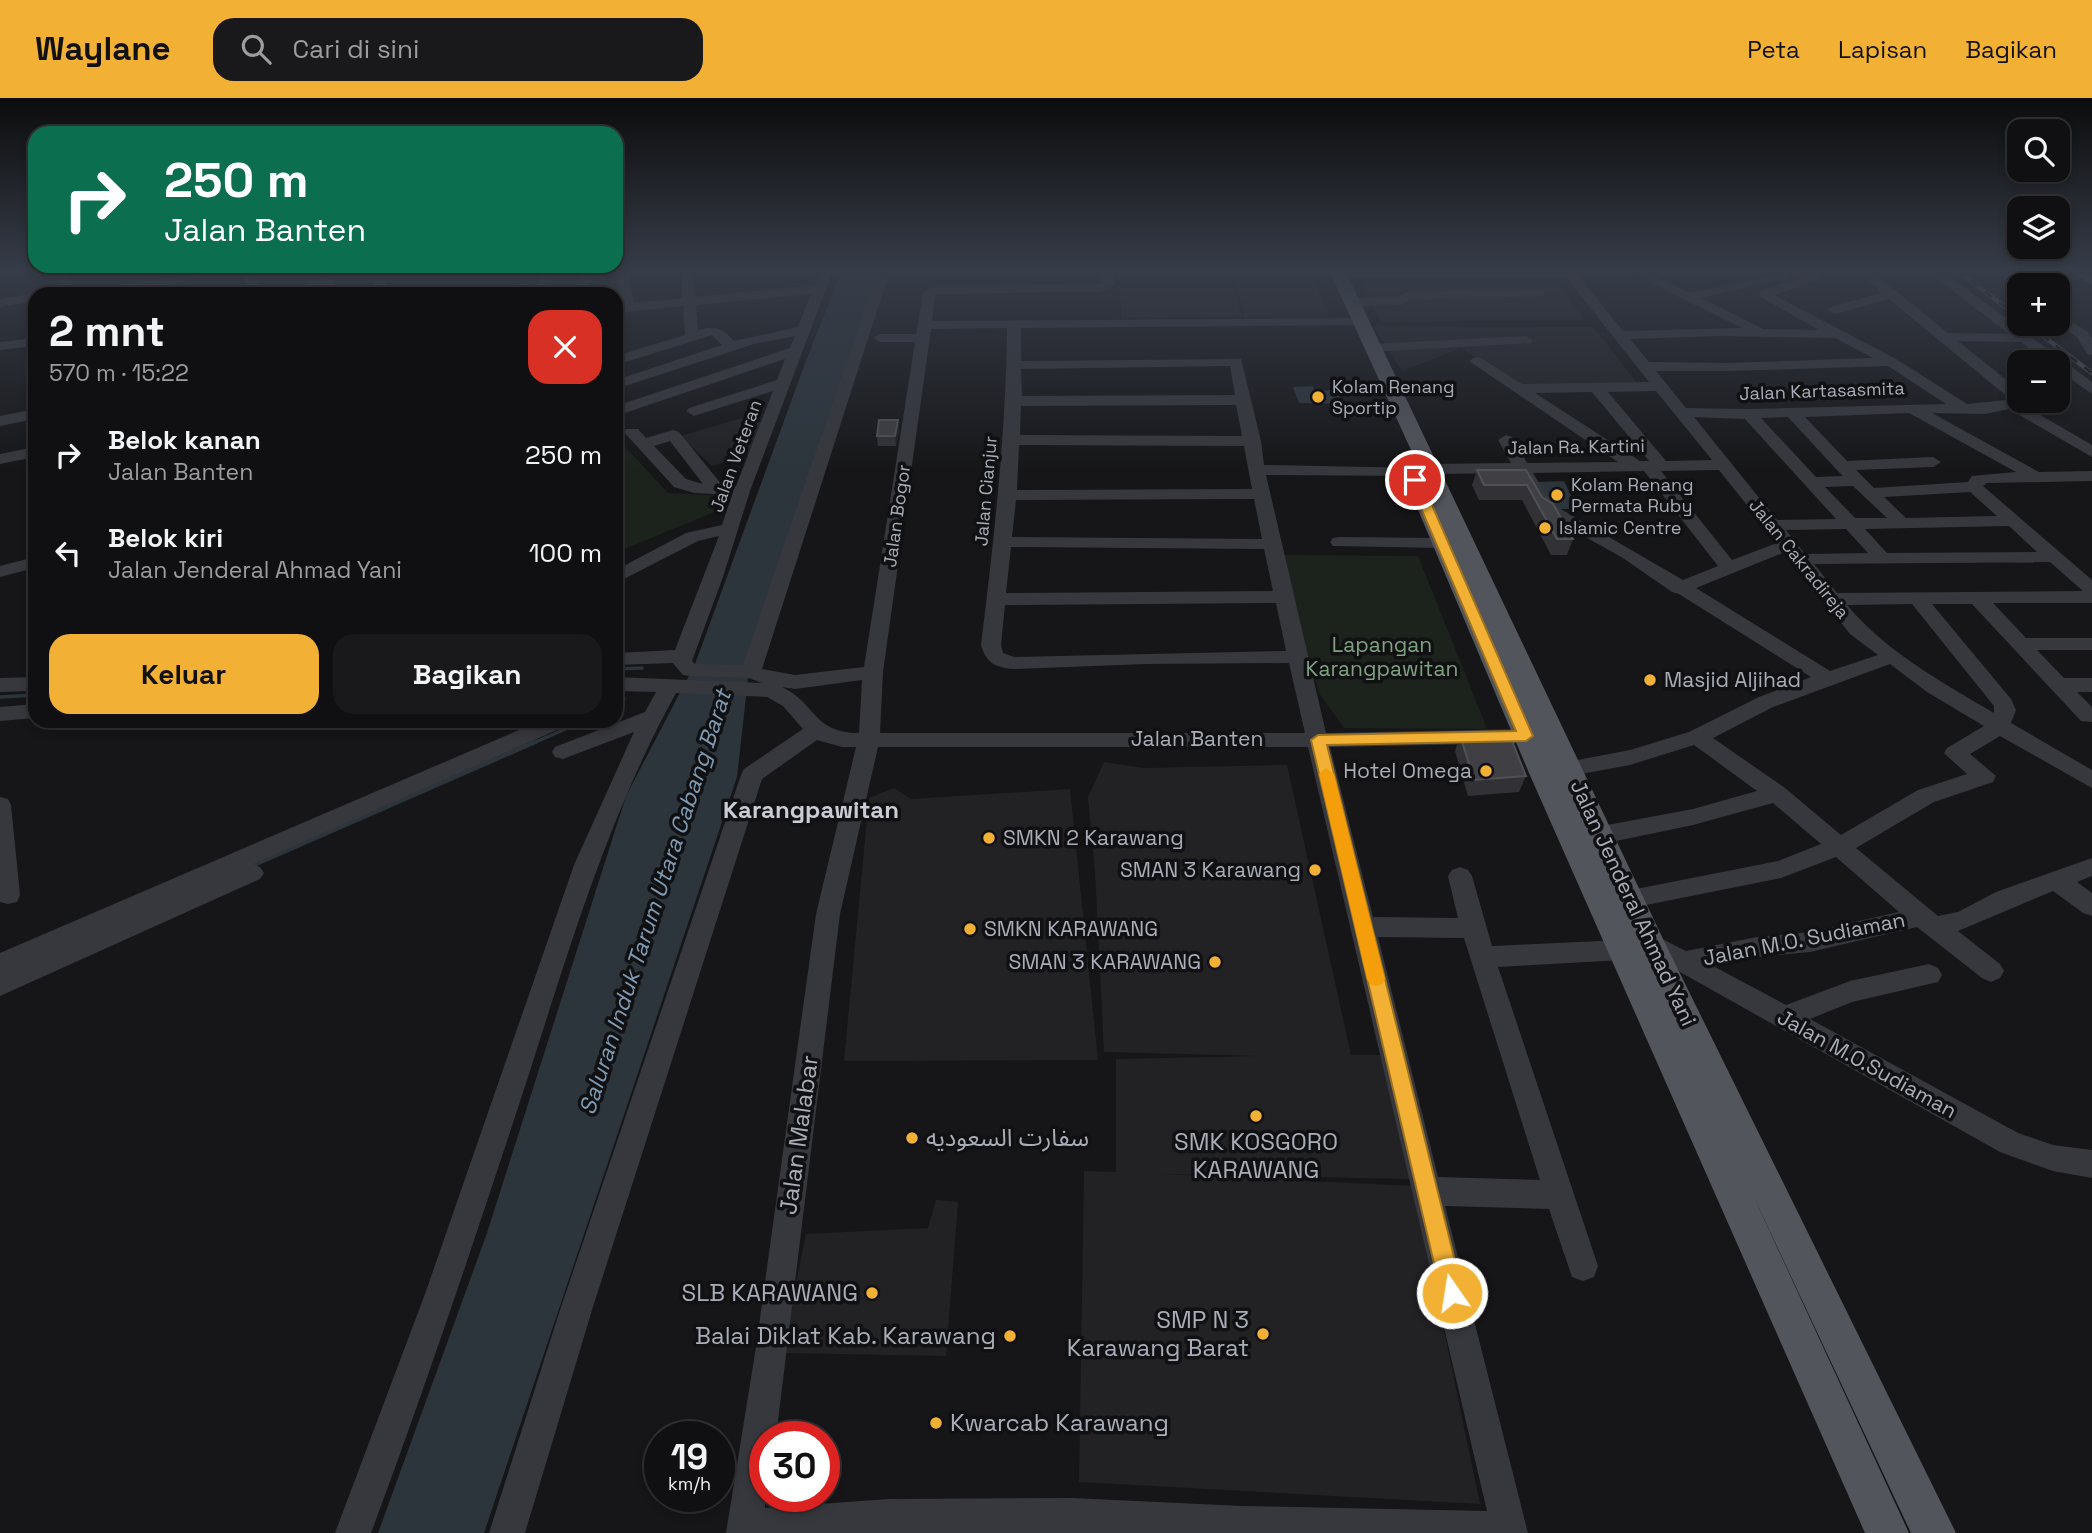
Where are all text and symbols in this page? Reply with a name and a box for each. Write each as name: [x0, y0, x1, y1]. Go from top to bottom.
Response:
search box: [213, 18, 703, 81]
text: Waylane: [35, 28, 171, 70]
icon: search: [237, 30, 275, 68]
text: Cari di sini: [293, 32, 419, 66]
text: Peta: [1747, 34, 1800, 65]
text: Lapisan: [1838, 34, 1927, 65]
text: Bagikan: [1965, 34, 2057, 65]
map controls: [2007, 119, 2070, 413]
button: search: [2007, 119, 2070, 182]
text: 250 m: [164, 149, 309, 211]
icon: right: [49, 154, 140, 245]
button: layers: [2007, 196, 2070, 259]
text: Jalan Banten: [164, 210, 366, 250]
button: +: [2007, 273, 2070, 336]
text: 2 mnt: [49, 305, 165, 358]
button: close: [528, 310, 602, 384]
button: −: [2007, 350, 2070, 413]
text: 570 m · 15:22: [49, 358, 189, 388]
place label: Kolam Renang Sportip: [1332, 375, 1455, 419]
street label: Jalan Kartasasmita: [1739, 376, 1905, 405]
marker: Kolam Renang Sportip: [1310, 389, 1326, 405]
street label: Jalan Veteran: [705, 396, 767, 515]
text: Belok kanan: [108, 423, 261, 457]
street label: Jalan Ra. Kartini: [1507, 434, 1645, 459]
street label: Jalan Cianjur: [969, 435, 1002, 547]
icon: right: [49, 436, 87, 474]
text: 250 m: [525, 438, 602, 472]
pin: [1385, 450, 1445, 510]
text: Jalan Banten: [108, 457, 253, 487]
icon: arrive: [1396, 461, 1434, 499]
street label: Jalan Bogor: [878, 463, 915, 569]
place label: Kolam Renang Permata Ruby: [1571, 473, 1694, 517]
marker: Kolam Renang Permata Ruby: [1549, 487, 1565, 503]
street label: Jalan Cakradireja: [1744, 494, 1855, 623]
place label: Islamic Centre: [1559, 516, 1681, 539]
marker: Islamic Centre: [1537, 520, 1553, 536]
text: Belok kiri: [108, 521, 223, 555]
icon: left: [49, 534, 87, 572]
text: 100 m: [529, 536, 602, 570]
text: Jalan Jenderal Ahmad Yani: [108, 555, 402, 585]
park label: Lapangan Karangpawitan: [1306, 631, 1458, 682]
button: Keluar: [49, 634, 319, 714]
button: Bagikan: [333, 634, 602, 714]
place label: Masjid Aljihad: [1664, 666, 1801, 693]
marker: Masjid Aljihad: [1642, 672, 1658, 688]
water label: Saluran Induk Tarum Utara Cabang Barat: [572, 683, 739, 1118]
street label: Jalan Banten: [1131, 725, 1263, 752]
place label: Hotel Omega: [1343, 757, 1472, 784]
marker: Hotel Omega: [1478, 763, 1494, 779]
street label: Jalan Jenderal Ahmad Yani: [1565, 775, 1702, 1030]
district label: Karangpawitan: [723, 794, 899, 825]
place label: SMKN 2 Karawang: [1003, 824, 1184, 851]
marker: SMKN 2 Karawang: [981, 830, 997, 846]
place label: SMAN 3 Karawang: [1120, 856, 1301, 883]
marker: SMAN 3 Karawang: [1307, 862, 1323, 878]
street label: Jalan M.O. Sudiaman: [1700, 906, 1907, 971]
place label: SMKN KARAWANG: [984, 915, 1158, 942]
marker: SMKN KARAWANG: [962, 921, 978, 937]
place label: SMAN 3 KARAWANG: [1008, 948, 1201, 975]
marker: SMAN 3 KARAWANG: [1207, 954, 1223, 970]
street label: Jalan M.O.Sudiaman: [1773, 1003, 1962, 1124]
street label: Jalan Malabar: [772, 1053, 825, 1217]
marker: SMK KOSGORO KARAWANG: [1248, 1108, 1264, 1124]
place label: سفارت السعوديه: [926, 1122, 1089, 1153]
place label: SMK KOSGORO KARAWANG: [1174, 1126, 1338, 1185]
marker: سفارت السعوديه: [904, 1130, 920, 1146]
position arrow: [1415, 1256, 1489, 1330]
place label: SLB KARAWANG: [681, 1277, 858, 1308]
marker: SLB KARAWANG: [864, 1285, 880, 1301]
place label: SMP N 3 Karawang Barat: [1067, 1304, 1249, 1363]
place label: Balai Diklat Kab. Karawang: [695, 1320, 996, 1351]
marker: SMP N 3 Karawang Barat: [1255, 1326, 1271, 1342]
marker: Balai Diklat Kab. Karawang: [1002, 1328, 1018, 1344]
place label: Kwarcab Karawang: [950, 1407, 1169, 1438]
marker: Kwarcab Karawang: [928, 1415, 944, 1431]
speed limit sign: 30: [749, 1421, 840, 1512]
text: 19: [671, 1435, 708, 1479]
text: km/h: [668, 1472, 711, 1495]

